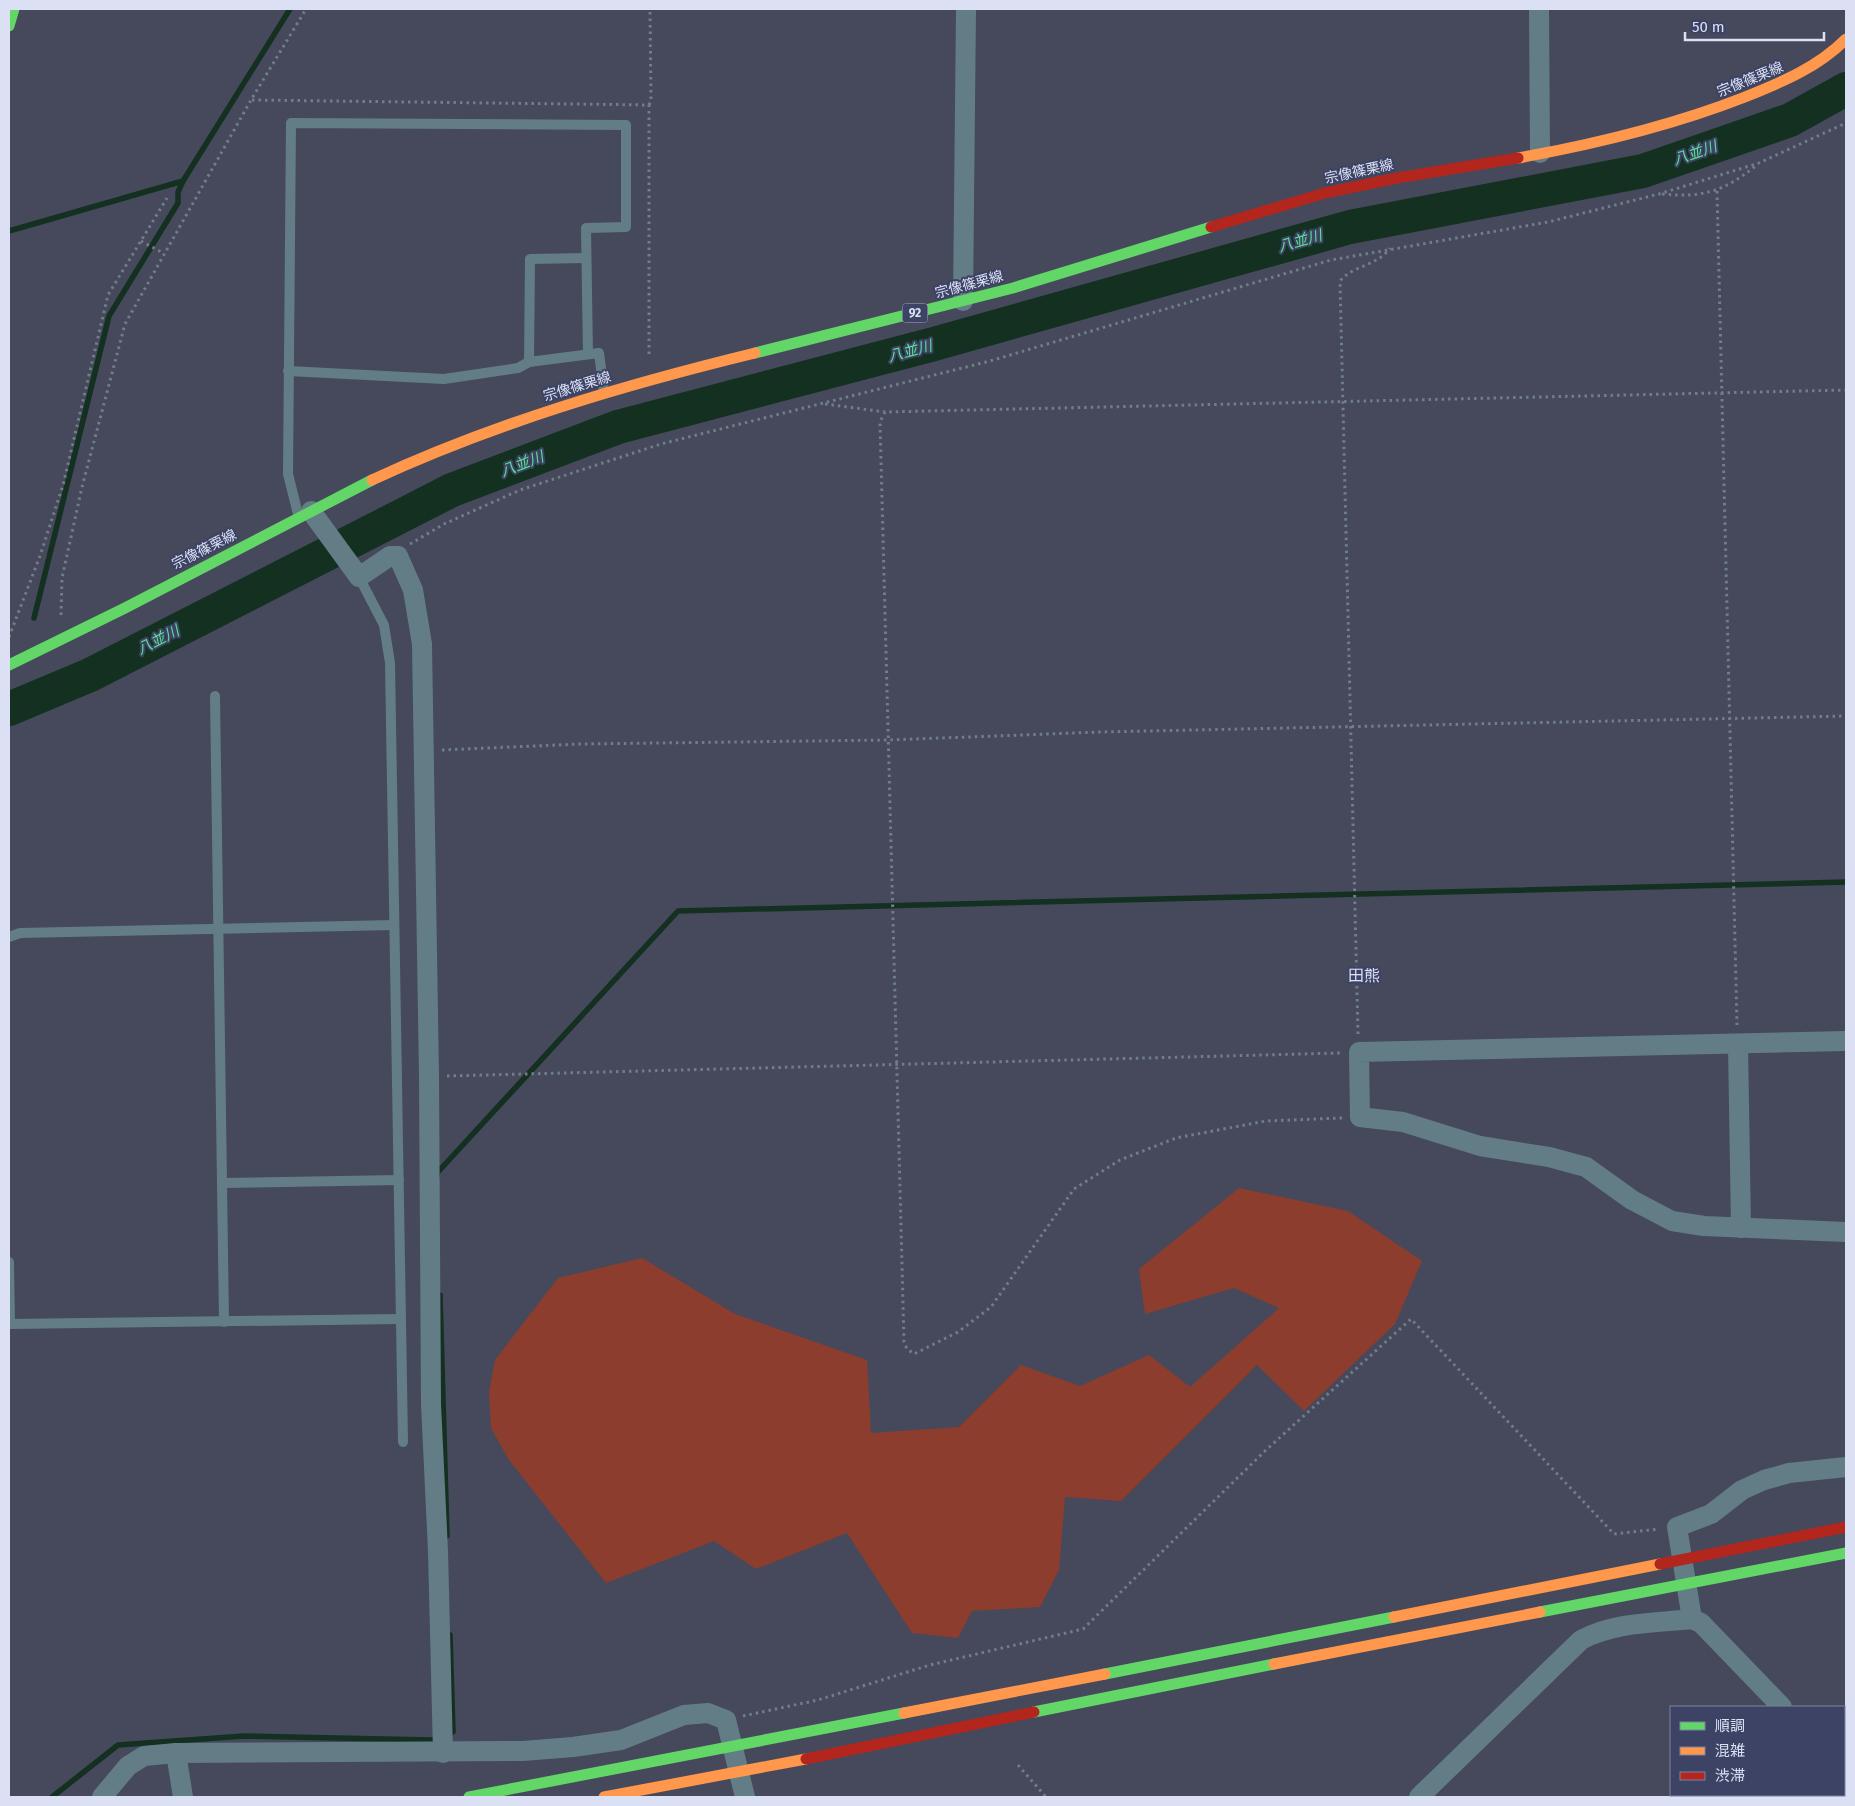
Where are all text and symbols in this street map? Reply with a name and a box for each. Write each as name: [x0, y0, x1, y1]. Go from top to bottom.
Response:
scale bar: [1685, 10, 1824, 42]
text: 50 m: [1692, 18, 1725, 36]
street label: 宗像篠栗線: [1715, 58, 1786, 100]
water label: 八並川: [1671, 137, 1721, 169]
street label: 宗像篠栗線: [1323, 156, 1395, 187]
water label: 八並川: [1276, 226, 1326, 256]
street label: 宗像篠栗線: [933, 267, 1005, 302]
road number: 92: [902, 304, 928, 322]
water label: 八並川: [886, 336, 936, 366]
street label: 宗像篠栗線: [541, 368, 613, 405]
water label: 八並川: [498, 447, 548, 480]
street label: 宗像篠栗線: [169, 526, 239, 573]
water label: 八並川: [134, 621, 184, 658]
district label: 田熊: [1348, 966, 1380, 985]
legend: [1670, 1706, 1845, 1796]
text: 順調: [1715, 1717, 1745, 1735]
text: 混雑: [1715, 1742, 1745, 1760]
text: 渋滞: [1715, 1767, 1745, 1785]

